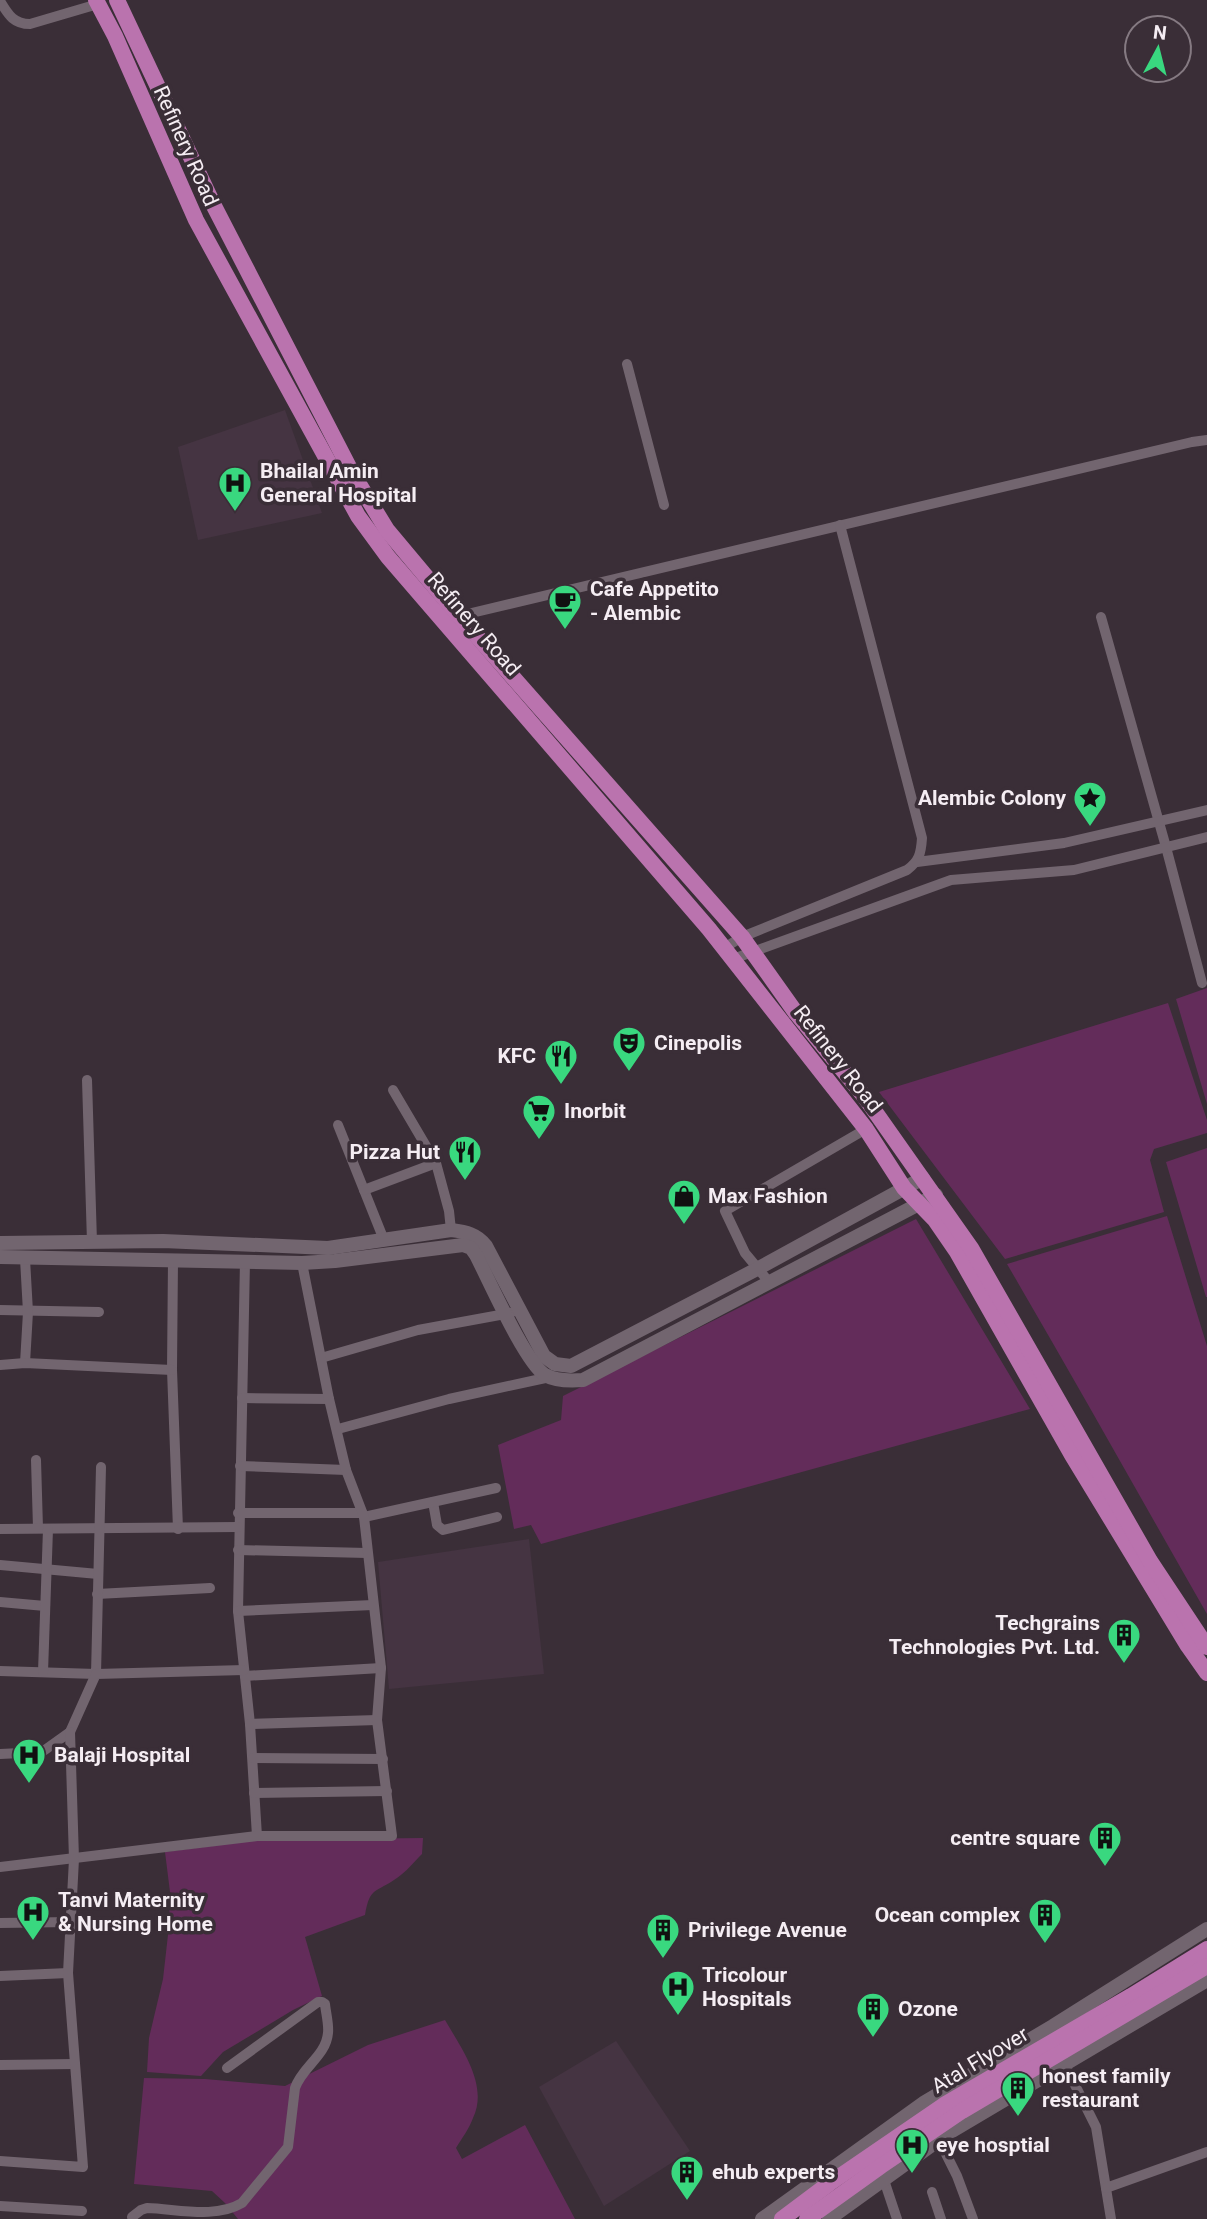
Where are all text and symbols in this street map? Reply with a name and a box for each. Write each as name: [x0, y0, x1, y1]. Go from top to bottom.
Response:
north arrow: [1123, 14, 1193, 84]
text: N: [1152, 20, 1168, 45]
street label: Refinery Road: [149, 82, 223, 210]
place label: Bhailal Amin General Hospital: [260, 459, 417, 507]
hospital icon: Bhailal Amin General Hospital: [216, 464, 254, 513]
street label: Refinery Road: [423, 567, 525, 681]
place label: Cafe Appetito - Alembic: [590, 577, 719, 625]
cafe icon: Cafe Appetito - Alembic: [546, 582, 584, 631]
place icon: Alembic Colony: [1071, 779, 1109, 828]
place label: Alembic Colony: [918, 786, 1066, 810]
street label: Refinery Road: [789, 1001, 887, 1117]
theatre icon: Cinepolis: [610, 1024, 648, 1073]
place label: Cinepolis: [654, 1031, 742, 1055]
restaurant icon: KFC: [542, 1037, 580, 1086]
place label: KFC: [497, 1044, 536, 1068]
supermarket icon: Inorbit: [520, 1092, 558, 1141]
place label: Inorbit: [564, 1099, 626, 1123]
restaurant icon: Pizza Hut: [446, 1133, 484, 1182]
place label: Pizza Hut: [349, 1140, 440, 1164]
shop icon: Max Fashion: [665, 1177, 703, 1226]
place label: Max Fashion: [708, 1184, 828, 1208]
place label: Techgrains Technologies Pvt. Ltd.: [889, 1611, 1100, 1659]
building icon: Techgrains Technologies Pvt. Ltd.: [1105, 1616, 1143, 1665]
hospital icon: Balaji Hospital: [10, 1736, 48, 1785]
place label: Balaji Hospital: [54, 1743, 190, 1767]
building icon: centre square: [1086, 1819, 1124, 1868]
place label: centre square: [950, 1826, 1080, 1850]
place label: Tanvi Maternity & Nursing Home: [58, 1888, 213, 1936]
hospital icon: Tanvi Maternity & Nursing Home: [14, 1893, 52, 1942]
building icon: Ocean complex: [1026, 1896, 1064, 1945]
place label: Ocean complex: [875, 1903, 1020, 1927]
building icon: Privilege Avenue: [644, 1911, 682, 1960]
place label: Privilege Avenue: [688, 1918, 847, 1942]
place label: Tricolour Hospitals: [702, 1963, 792, 2011]
hospital icon: Tricolour Hospitals: [659, 1968, 697, 2017]
building icon: Ozone: [854, 1990, 892, 2039]
place label: Ozone: [898, 1997, 958, 2021]
street label: Atal Flyover: [927, 2022, 1033, 2098]
place label: honest family restaurant: [1042, 2064, 1171, 2112]
building icon: honest family restaurant: [999, 2069, 1037, 2118]
hospital icon: eye hosptial: [893, 2126, 931, 2175]
place label: eye hosptial: [936, 2133, 1050, 2157]
building icon: ehub experts: [668, 2153, 706, 2202]
place label: ehub experts: [712, 2160, 835, 2184]

